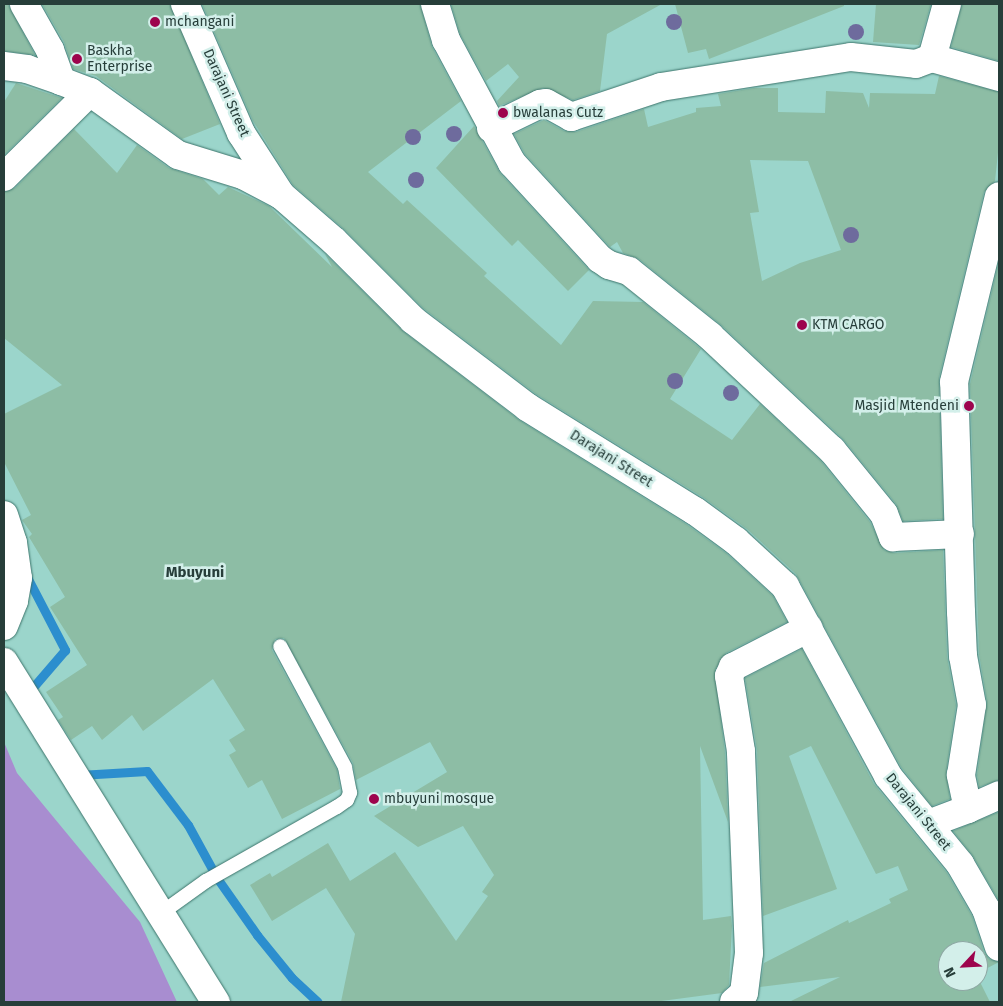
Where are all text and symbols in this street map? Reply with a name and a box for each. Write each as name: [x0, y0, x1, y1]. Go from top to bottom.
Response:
place label: mchangani: [165, 14, 234, 30]
marker: mchangani: [149, 16, 161, 28]
place label: Baskha Enterprise: [87, 43, 152, 75]
street label: Darajani Street: [199, 47, 253, 139]
marker: Baskha Enterprise: [71, 53, 83, 65]
place label: bwalanas Cutz: [513, 105, 603, 121]
marker: bwalanas Cutz: [497, 107, 509, 119]
place label: KTM CARGO: [812, 317, 885, 333]
marker: KTM CARGO: [796, 319, 808, 331]
place label: Masjid Mtendeni: [854, 398, 959, 414]
marker: Masjid Mtendeni: [963, 400, 975, 412]
street label: Darajani Street: [567, 427, 655, 491]
district label: Mbuyuni: [166, 564, 224, 582]
street label: Darajani Street: [882, 770, 954, 854]
place label: mbuyuni mosque: [384, 791, 494, 807]
marker: mbuyuni mosque: [368, 793, 380, 805]
north arrow: [938, 941, 988, 991]
text: N: [940, 964, 960, 980]

